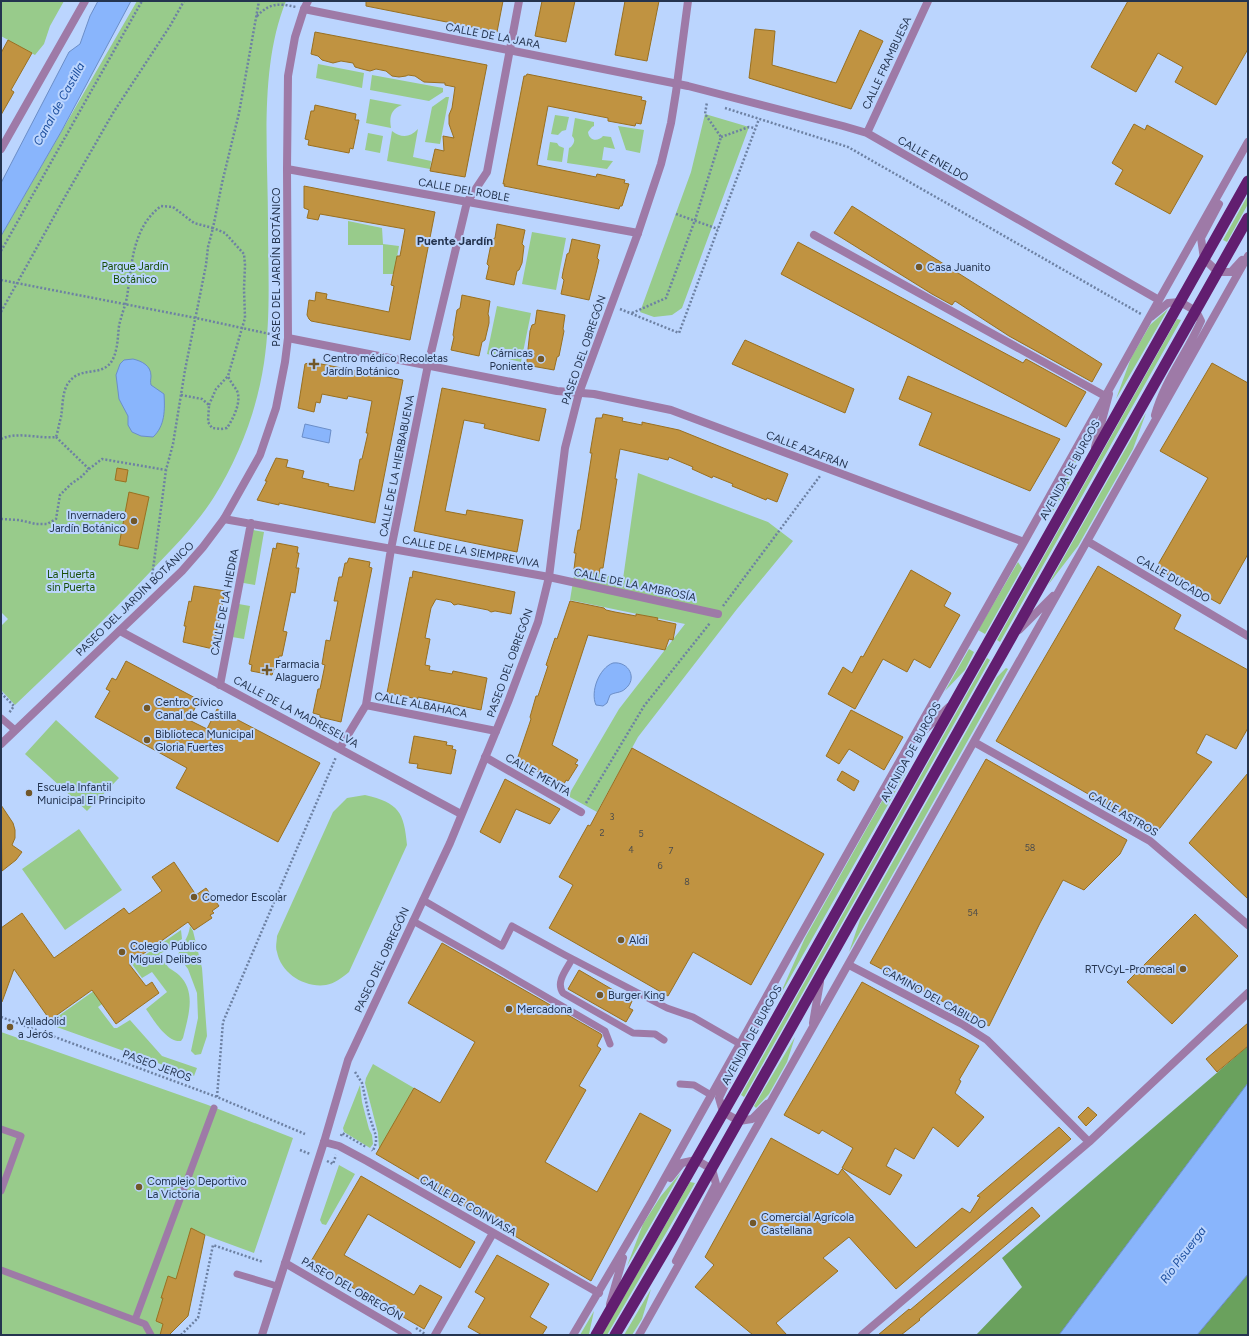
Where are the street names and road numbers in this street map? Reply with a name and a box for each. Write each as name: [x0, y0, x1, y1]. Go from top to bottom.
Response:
street label: CALLE FRAMBUESA: [860, 14, 914, 111]
street label: CALLE DE LA JARA: [445, 20, 542, 52]
street label: CALLE ENELDO: [895, 134, 971, 185]
street label: CALLE DEL ROBLE: [417, 176, 511, 204]
street label: PASEO DEL JARDÍN BOTÁNICO: [270, 187, 283, 347]
street label: PASEO DEL OBREGÓN: [558, 293, 609, 406]
street label: CALLE DE LA HIERBABUENA: [377, 393, 417, 538]
street label: AVENIDA DE BURGOS: [1037, 418, 1103, 522]
street label: CALLE AZAFRÁN: [764, 428, 850, 472]
street label: CALLE DE LA SIEMPREVIVA: [401, 534, 541, 571]
street label: PASEO DEL JARDÍN BOTÁNICO: [73, 539, 197, 659]
street label: CALLE DE LA HIEDRA: [208, 547, 242, 656]
street label: CALLE DUCADO: [1134, 553, 1213, 606]
street label: CALLE DE LA AMBROSÍA: [573, 566, 698, 604]
street label: PASEO DEL OBREGÓN: [483, 606, 536, 719]
street label: CALLE DE LA MADRESELVA: [231, 673, 361, 751]
street label: CALLE ALBAHACA: [374, 690, 469, 720]
street label: AVENIDA DE BURGOS: [878, 700, 944, 804]
street label: CALLE MENTA: [503, 751, 573, 799]
street label: CALLE ASTROS: [1086, 789, 1160, 839]
street label: PASEO DEL OBREGÓN: [351, 905, 412, 1015]
street label: CAMINO DEL CABILDO: [880, 964, 989, 1032]
street label: AVENIDA DE BURGOS: [719, 983, 785, 1087]
street label: PASEO JEROS: [121, 1047, 194, 1085]
street label: CALLE DE COINVASA: [417, 1173, 519, 1239]
street label: PASEO DEL OBREGÓN: [299, 1254, 406, 1323]

